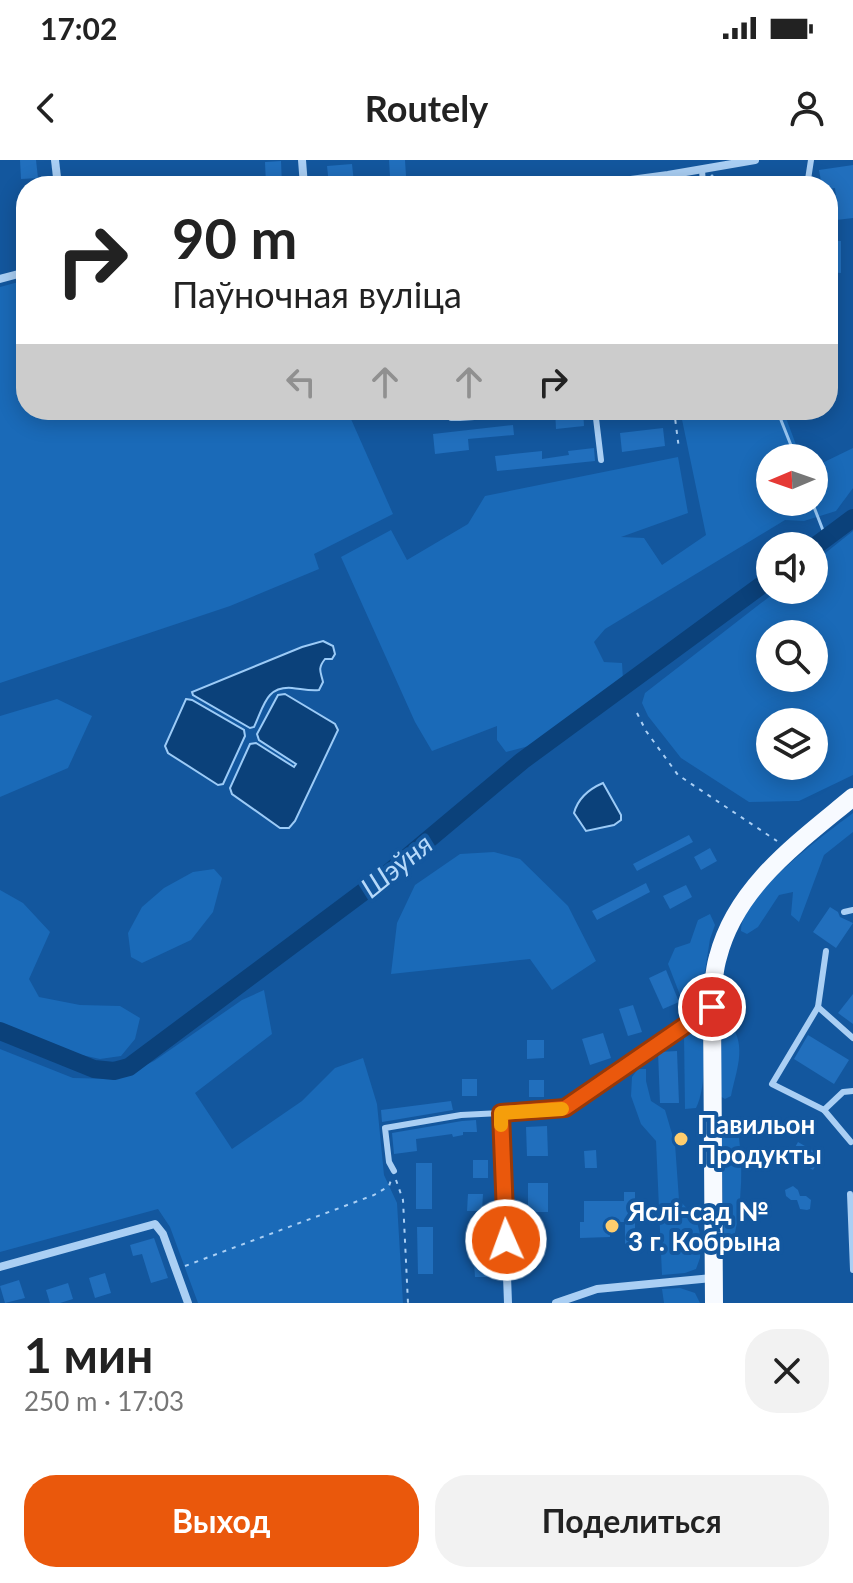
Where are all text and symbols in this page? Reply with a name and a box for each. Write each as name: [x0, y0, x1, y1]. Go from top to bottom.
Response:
text: 17:02: [40, 10, 117, 46]
icon: back: [24, 86, 68, 130]
text: Routely: [365, 86, 488, 130]
icon: person: [785, 86, 829, 130]
text: 90 m: [172, 204, 297, 271]
icon: right: [40, 208, 144, 312]
text: Паўночная вуліца: [172, 272, 462, 316]
icon: left: [279, 360, 323, 404]
icon: ahead: [363, 360, 407, 404]
icon: ahead: [447, 360, 491, 404]
icon: right: [531, 360, 575, 404]
north arrow: [756, 444, 828, 516]
map controls: [756, 444, 828, 780]
button: sound: [756, 532, 828, 604]
button: search: [756, 620, 828, 692]
button: layers: [756, 708, 828, 780]
water label: Шэўня: [353, 826, 439, 904]
pin: [678, 973, 746, 1041]
icon: arrive: [690, 985, 734, 1029]
place label: Павильон Продукты: [697, 1108, 822, 1170]
marker: Павильон Продукты: [672, 1130, 690, 1148]
place label: Яслі-сад № 3 г. Кобрына: [627, 1195, 781, 1257]
position arrow: [464, 1198, 548, 1282]
marker: Яслі-сад № 3 г. Кобрына: [603, 1217, 621, 1235]
text: 1 мин: [24, 1326, 153, 1383]
button: close: [745, 1329, 829, 1413]
text: 250 m · 17:03: [24, 1385, 184, 1417]
button: Выход: [24, 1475, 419, 1567]
button: Поделиться: [435, 1475, 829, 1567]

